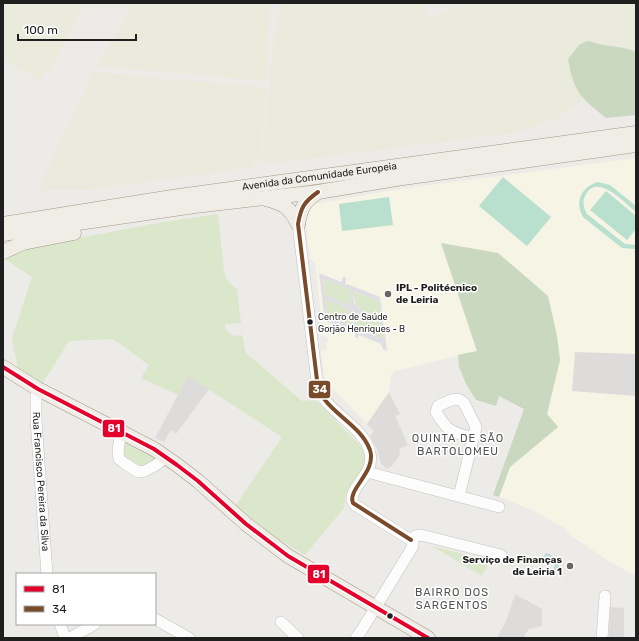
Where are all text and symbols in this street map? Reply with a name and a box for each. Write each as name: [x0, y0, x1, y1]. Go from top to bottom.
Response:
scale bar: [18, 16, 136, 42]
text: 100 m: [24, 23, 58, 37]
street label: Avenida da Comunidade Europeia: [241, 160, 398, 193]
place label: IPL - Politécnico de Leiria: [396, 282, 477, 306]
marker: IPL - Politécnico de Leiria: [383, 289, 393, 299]
place label: Centro de Saúde Gorjão Henriques - B: [318, 312, 405, 334]
marker: Centro de Saúde Gorjão Henriques - B: [305, 317, 315, 327]
line badge: 34: [308, 380, 331, 399]
text: 34: [313, 383, 328, 396]
street label: Rua Francisco Pereira da Silva: [30, 412, 51, 552]
line badge: 81: [102, 419, 125, 438]
text: 81: [108, 422, 120, 435]
district label: QUINTA DE SÃO BARTOLOMEU: [412, 432, 504, 458]
place label: Serviço de Finanças de Leiria 1: [462, 554, 562, 578]
marker: Serviço de Finanças de Leiria 1: [565, 561, 575, 571]
line badge: 81: [307, 564, 330, 584]
text: 81: [313, 568, 325, 581]
legend: [16, 573, 156, 625]
text: 81: [52, 582, 65, 596]
district label: BAIRRO DOS SARGENTOS: [415, 586, 489, 612]
text: 34: [52, 602, 67, 616]
unlabelled marker: [385, 611, 395, 621]

